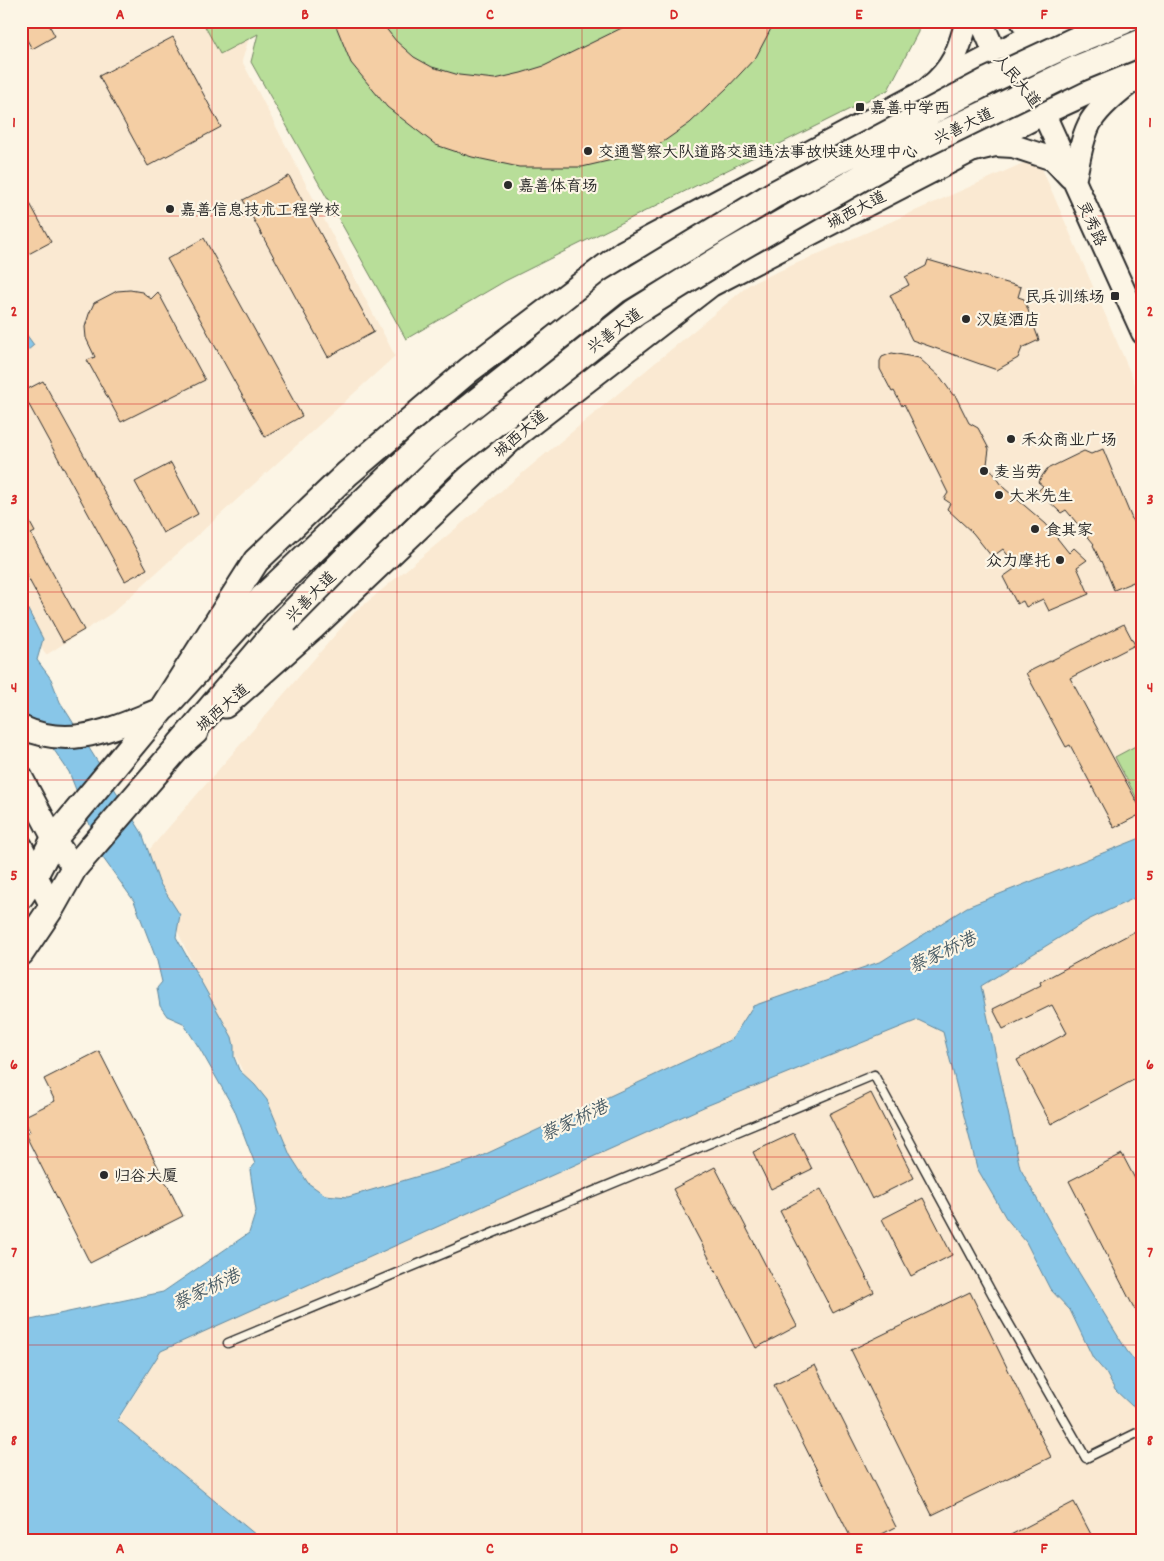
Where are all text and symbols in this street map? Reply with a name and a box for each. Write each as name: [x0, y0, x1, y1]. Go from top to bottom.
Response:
text: A: [116, 4, 125, 27]
text: B: [301, 4, 309, 27]
text: C: [486, 4, 494, 27]
text: D: [670, 4, 679, 27]
text: E: [855, 4, 863, 27]
text: F: [1040, 4, 1048, 27]
street label: 人民大道: [987, 49, 1045, 114]
place label: 嘉善中学西: [870, 98, 950, 121]
marker: 嘉善中学西: [854, 101, 866, 113]
street label: 兴善大道: [930, 103, 998, 152]
text: 1: [12, 112, 16, 135]
text: 1: [1148, 112, 1152, 135]
place label: 交通警察大队道路交通违法事故快速处理中心: [598, 142, 918, 165]
marker: 交通警察大队道路交通违法事故快速处理中心: [582, 145, 594, 157]
place label: 嘉善体育场: [518, 176, 598, 199]
marker: 嘉善体育场: [502, 179, 514, 191]
street label: 城西大道: [824, 186, 891, 236]
street label: 灵秀路: [1070, 197, 1111, 251]
place label: 嘉善信息技术工程学校: [180, 200, 340, 223]
marker: 嘉善信息技术工程学校: [164, 203, 176, 215]
place label: 民兵训练场: [1025, 287, 1105, 310]
marker: 民兵训练场: [1109, 290, 1121, 302]
text: 2: [11, 301, 18, 324]
text: 2: [1147, 301, 1154, 324]
street label: 兴善大道: [583, 304, 648, 360]
place label: 汉庭酒店: [976, 310, 1040, 333]
marker: 汉庭酒店: [960, 313, 972, 325]
street label: 城西大道: [490, 406, 554, 464]
place label: 禾众商业广场: [1021, 430, 1117, 453]
marker: 禾众商业广场: [1005, 433, 1017, 445]
place label: 麦当劳: [994, 462, 1042, 485]
marker: 麦当劳: [978, 465, 990, 477]
place label: 大米先生: [1009, 486, 1073, 509]
text: 3: [10, 489, 18, 512]
marker: 大米先生: [993, 489, 1005, 501]
text: 3: [1146, 489, 1154, 512]
place label: 食其家: [1045, 520, 1093, 543]
marker: 食其家: [1029, 523, 1041, 535]
place label: 众力摩托: [986, 551, 1050, 574]
marker: 众力摩托: [1054, 554, 1066, 566]
street label: 兴善大道: [281, 567, 342, 629]
text: 4: [11, 677, 17, 700]
text: 4: [1147, 677, 1153, 700]
street label: 城西大道: [192, 679, 255, 739]
text: 5: [10, 865, 18, 888]
text: 5: [1146, 865, 1154, 888]
water label: 蔡家桥港: [905, 927, 983, 981]
text: 6: [10, 1054, 18, 1077]
text: 6: [1146, 1054, 1154, 1077]
water label: 蔡家桥港: [537, 1095, 615, 1149]
place label: 归谷大厦: [114, 1166, 178, 1189]
marker: 归谷大厦: [98, 1169, 110, 1181]
text: 7: [11, 1242, 17, 1265]
text: 7: [1147, 1242, 1153, 1265]
water label: 蔡家桥港: [169, 1264, 247, 1318]
text: 8: [11, 1430, 18, 1453]
text: 8: [1147, 1430, 1154, 1453]
text: A: [116, 1538, 125, 1561]
text: B: [301, 1538, 309, 1561]
text: C: [486, 1538, 494, 1561]
text: D: [670, 1538, 679, 1561]
text: E: [855, 1538, 863, 1561]
text: F: [1040, 1538, 1048, 1561]

